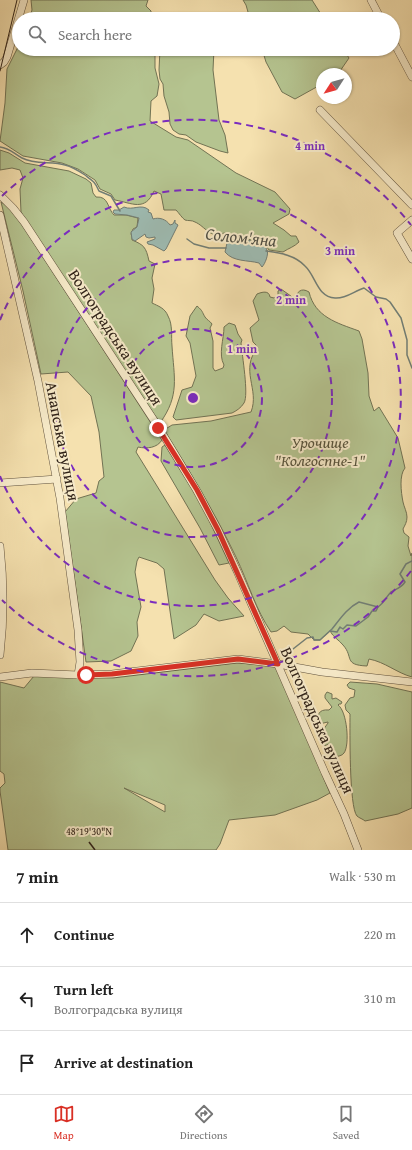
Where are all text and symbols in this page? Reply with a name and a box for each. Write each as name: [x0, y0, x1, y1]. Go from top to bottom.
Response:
search box: [12, 12, 400, 56]
icon: search: [26, 23, 48, 45]
text: Search here: [58, 24, 132, 45]
north arrow: [316, 68, 352, 104]
text: 4 min: [295, 137, 325, 154]
water label: Солом'яна: [204, 220, 278, 253]
text: 3 min: [325, 242, 355, 259]
street label: Волгоградська вулиця: [63, 264, 169, 410]
text: 2 min: [276, 291, 306, 308]
text: 1 min: [227, 340, 257, 357]
street label: Анапська вулиця: [40, 379, 86, 503]
centre of rings: [186, 391, 200, 405]
route end: [149, 419, 167, 437]
park label: Урочище "Колгоспне-1": [275, 430, 366, 472]
street label: Волгоградська вулиця: [275, 643, 361, 797]
route start: [77, 666, 95, 684]
text: 48°19'30"N: [66, 824, 112, 839]
text: 7 min: [16, 864, 58, 889]
text: Walk · 530 m: [329, 867, 396, 886]
icon: ahead: [16, 924, 38, 946]
text: Continue: [54, 924, 115, 945]
text: 220 m: [364, 925, 396, 944]
text: Turn left: [54, 979, 113, 1000]
icon: left: [16, 988, 38, 1010]
text: 310 m: [364, 989, 396, 1008]
text: Волгоградська вулиця: [54, 1000, 183, 1019]
icon: arrive: [16, 1052, 38, 1074]
text: Arrive at destination: [54, 1052, 193, 1073]
tab: Map: [53, 1103, 75, 1143]
tab: Directions: [180, 1103, 227, 1143]
tab: Saved: [333, 1103, 359, 1143]

